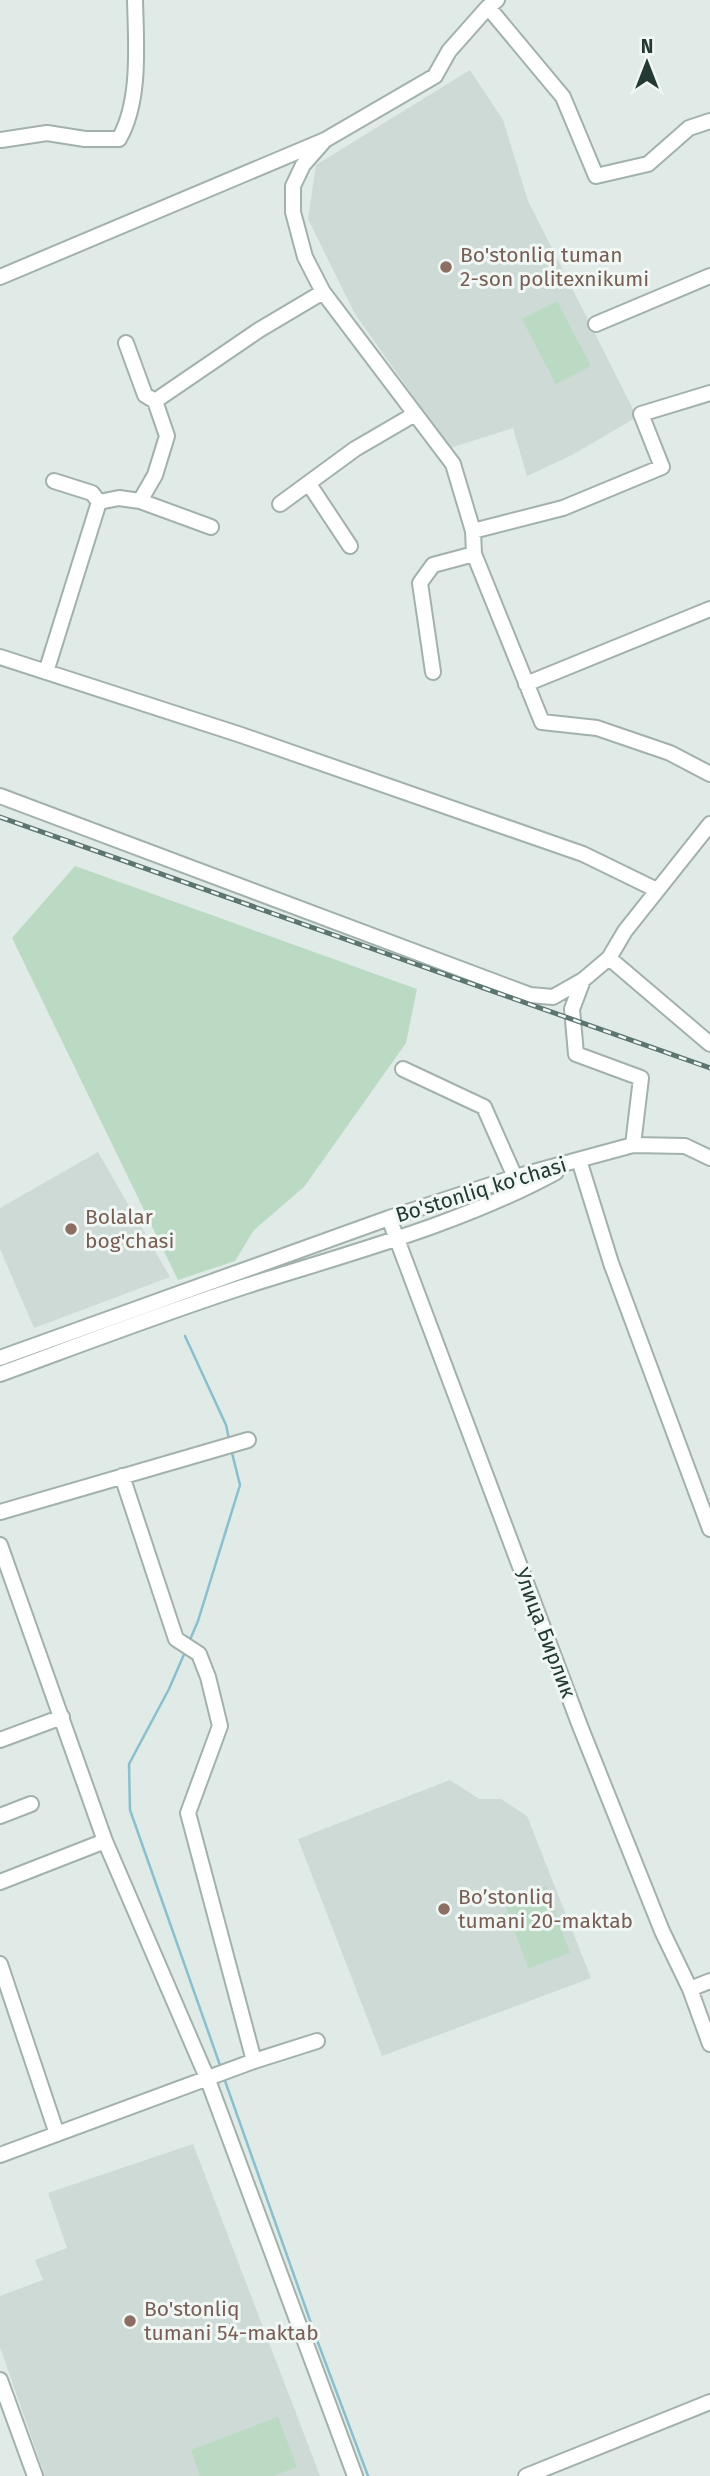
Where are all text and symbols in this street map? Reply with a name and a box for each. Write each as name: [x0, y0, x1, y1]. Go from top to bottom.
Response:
north arrow: [612, 28, 682, 98]
text: N: [641, 35, 653, 58]
place label: Bo'stonliq tuman 2-son politexnikumi: [460, 242, 649, 292]
marker: Bo'stonliq tuman 2-son politexnikumi: [438, 259, 454, 275]
street label: Bo'stonliq ko'chasi: [392, 1152, 570, 1228]
place label: Bolalar bog'chasi: [85, 1204, 174, 1254]
marker: Bolalar bog'chasi: [63, 1221, 79, 1237]
street label: Улица Бирлик: [508, 1564, 582, 1702]
place label: Bo’stonliq tumani 20-maktab: [458, 1884, 633, 1934]
marker: Bo’stonliq tumani 20-maktab: [436, 1901, 452, 1917]
place label: Bo'stonliq tumani 54-maktab: [144, 2296, 319, 2346]
marker: Bo'stonliq tumani 54-maktab: [122, 2313, 138, 2329]

